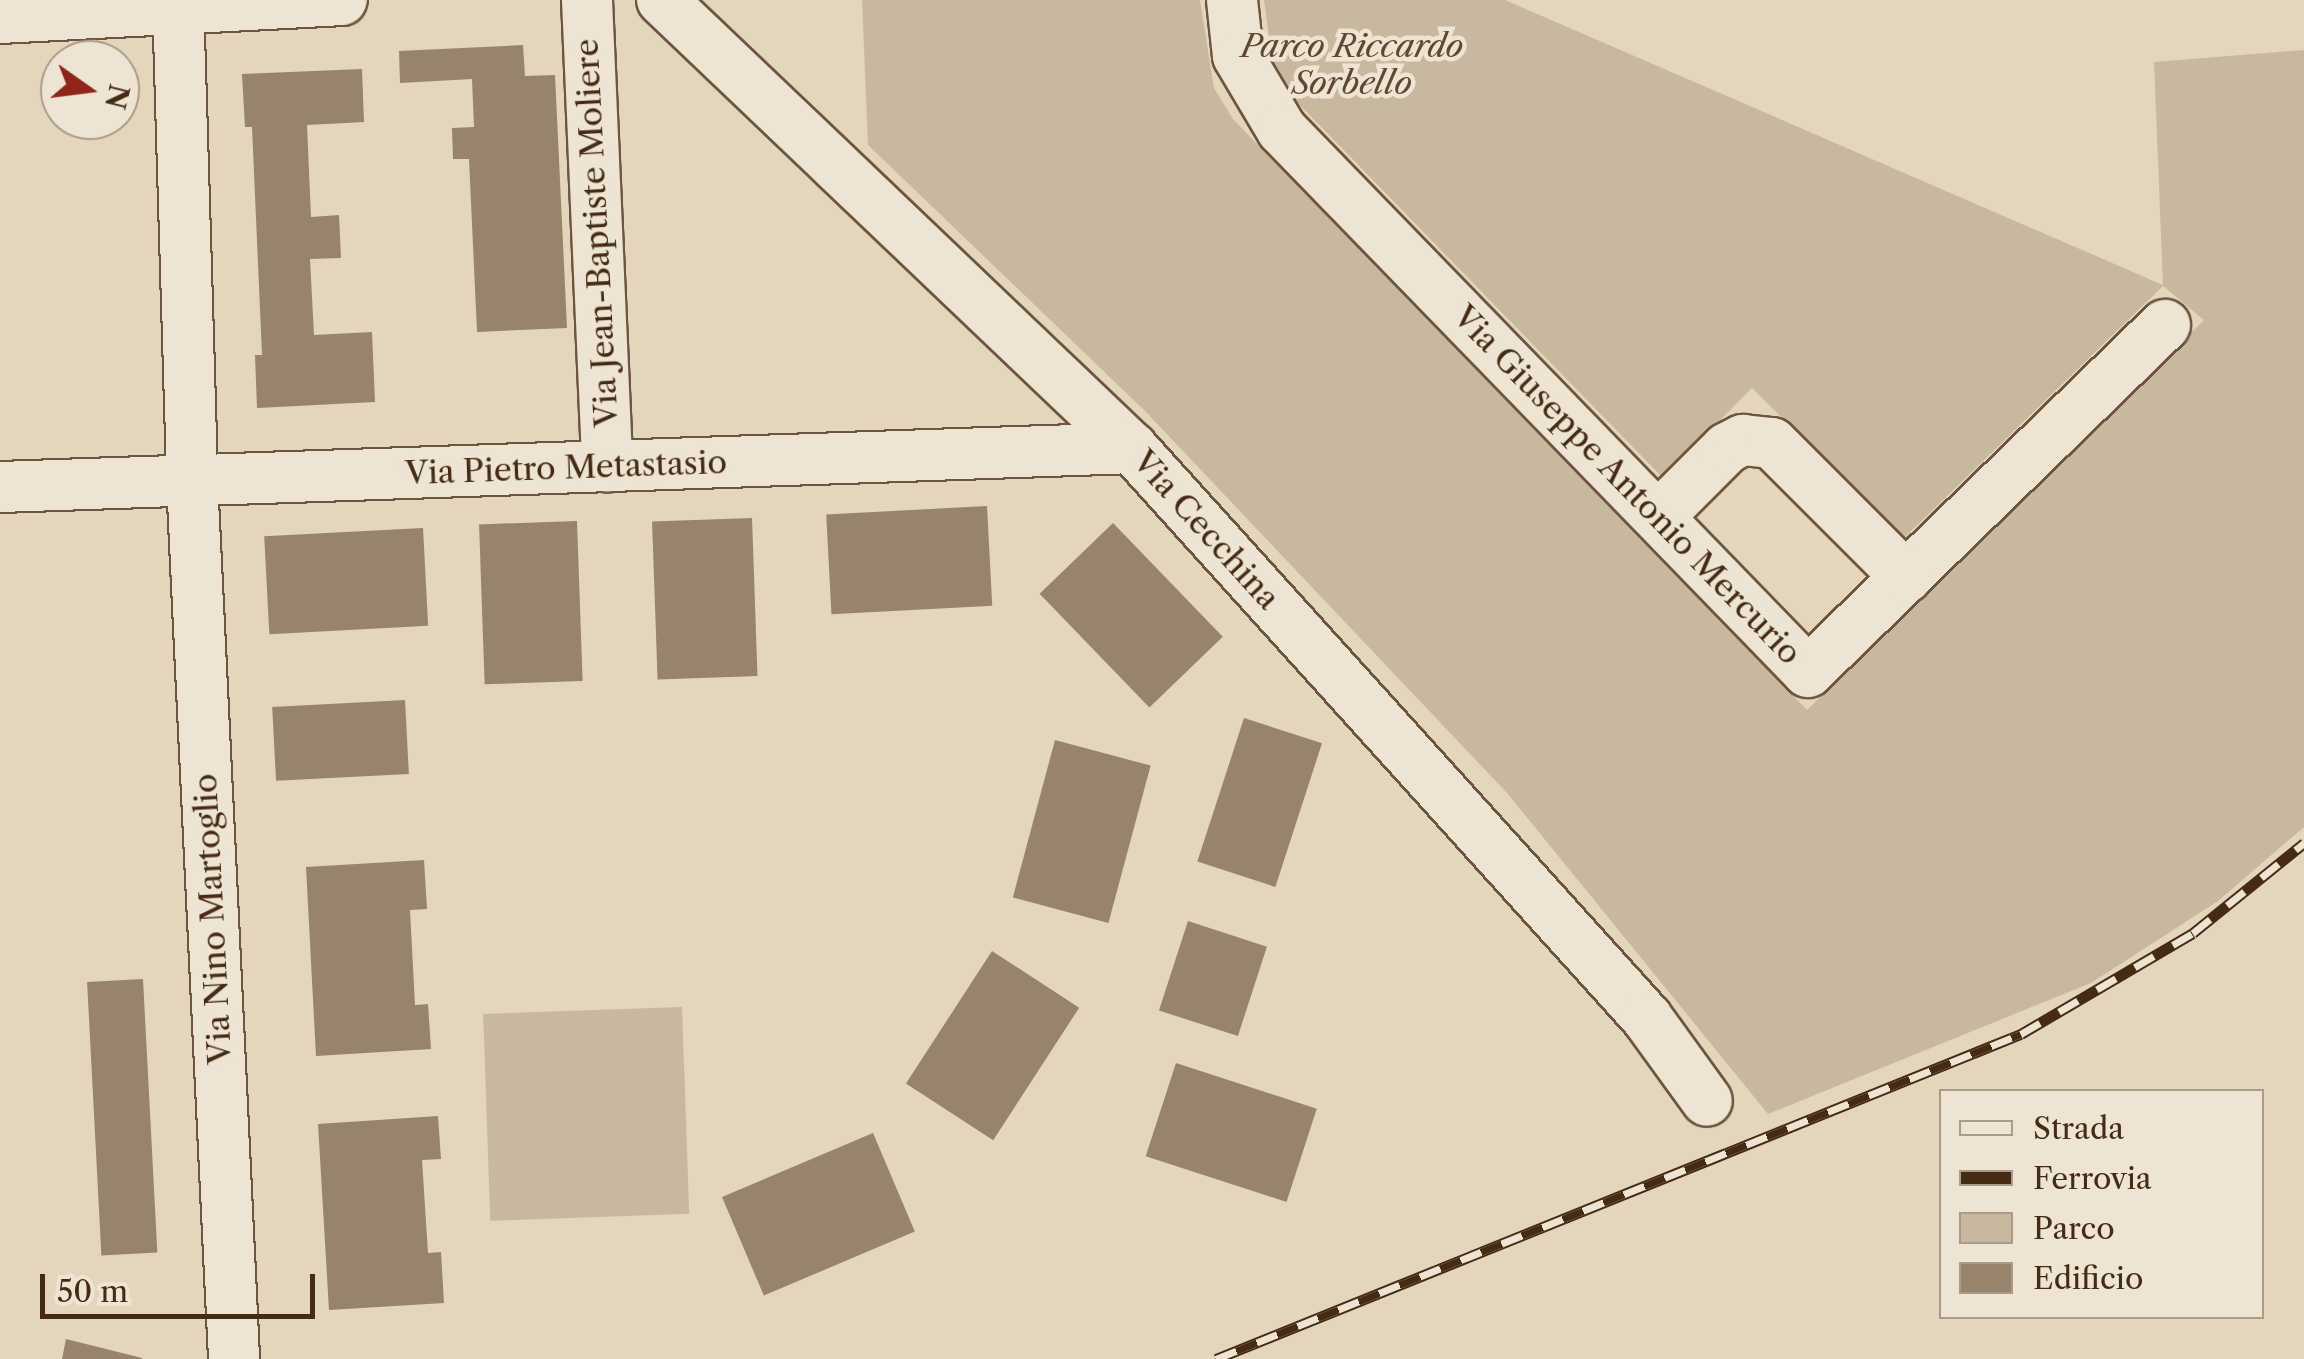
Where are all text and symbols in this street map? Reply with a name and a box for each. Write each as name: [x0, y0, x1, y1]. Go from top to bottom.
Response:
park label: Parco Riccardo Sorbello: [1241, 28, 1463, 103]
street label: Via Jean-Baptiste Moliere: [568, 38, 626, 428]
north arrow: [40, 40, 140, 140]
text: N: [98, 81, 137, 113]
street label: Via Giuseppe Antonio Mercurio: [1444, 297, 1810, 673]
street label: Via Cecchina: [1124, 442, 1288, 618]
street label: Via Pietro Metastasio: [404, 443, 728, 493]
street label: Via Nino Martoglio: [186, 772, 240, 1066]
legend: [1939, 1089, 2264, 1319]
text: Strada: [2033, 1110, 2124, 1147]
text: Ferrovia: [2033, 1160, 2152, 1197]
text: Parco: [2033, 1210, 2115, 1247]
scale bar: [45, 1254, 320, 1316]
text: Edificio: [2033, 1260, 2143, 1297]
text: 50 m: [57, 1273, 128, 1310]

